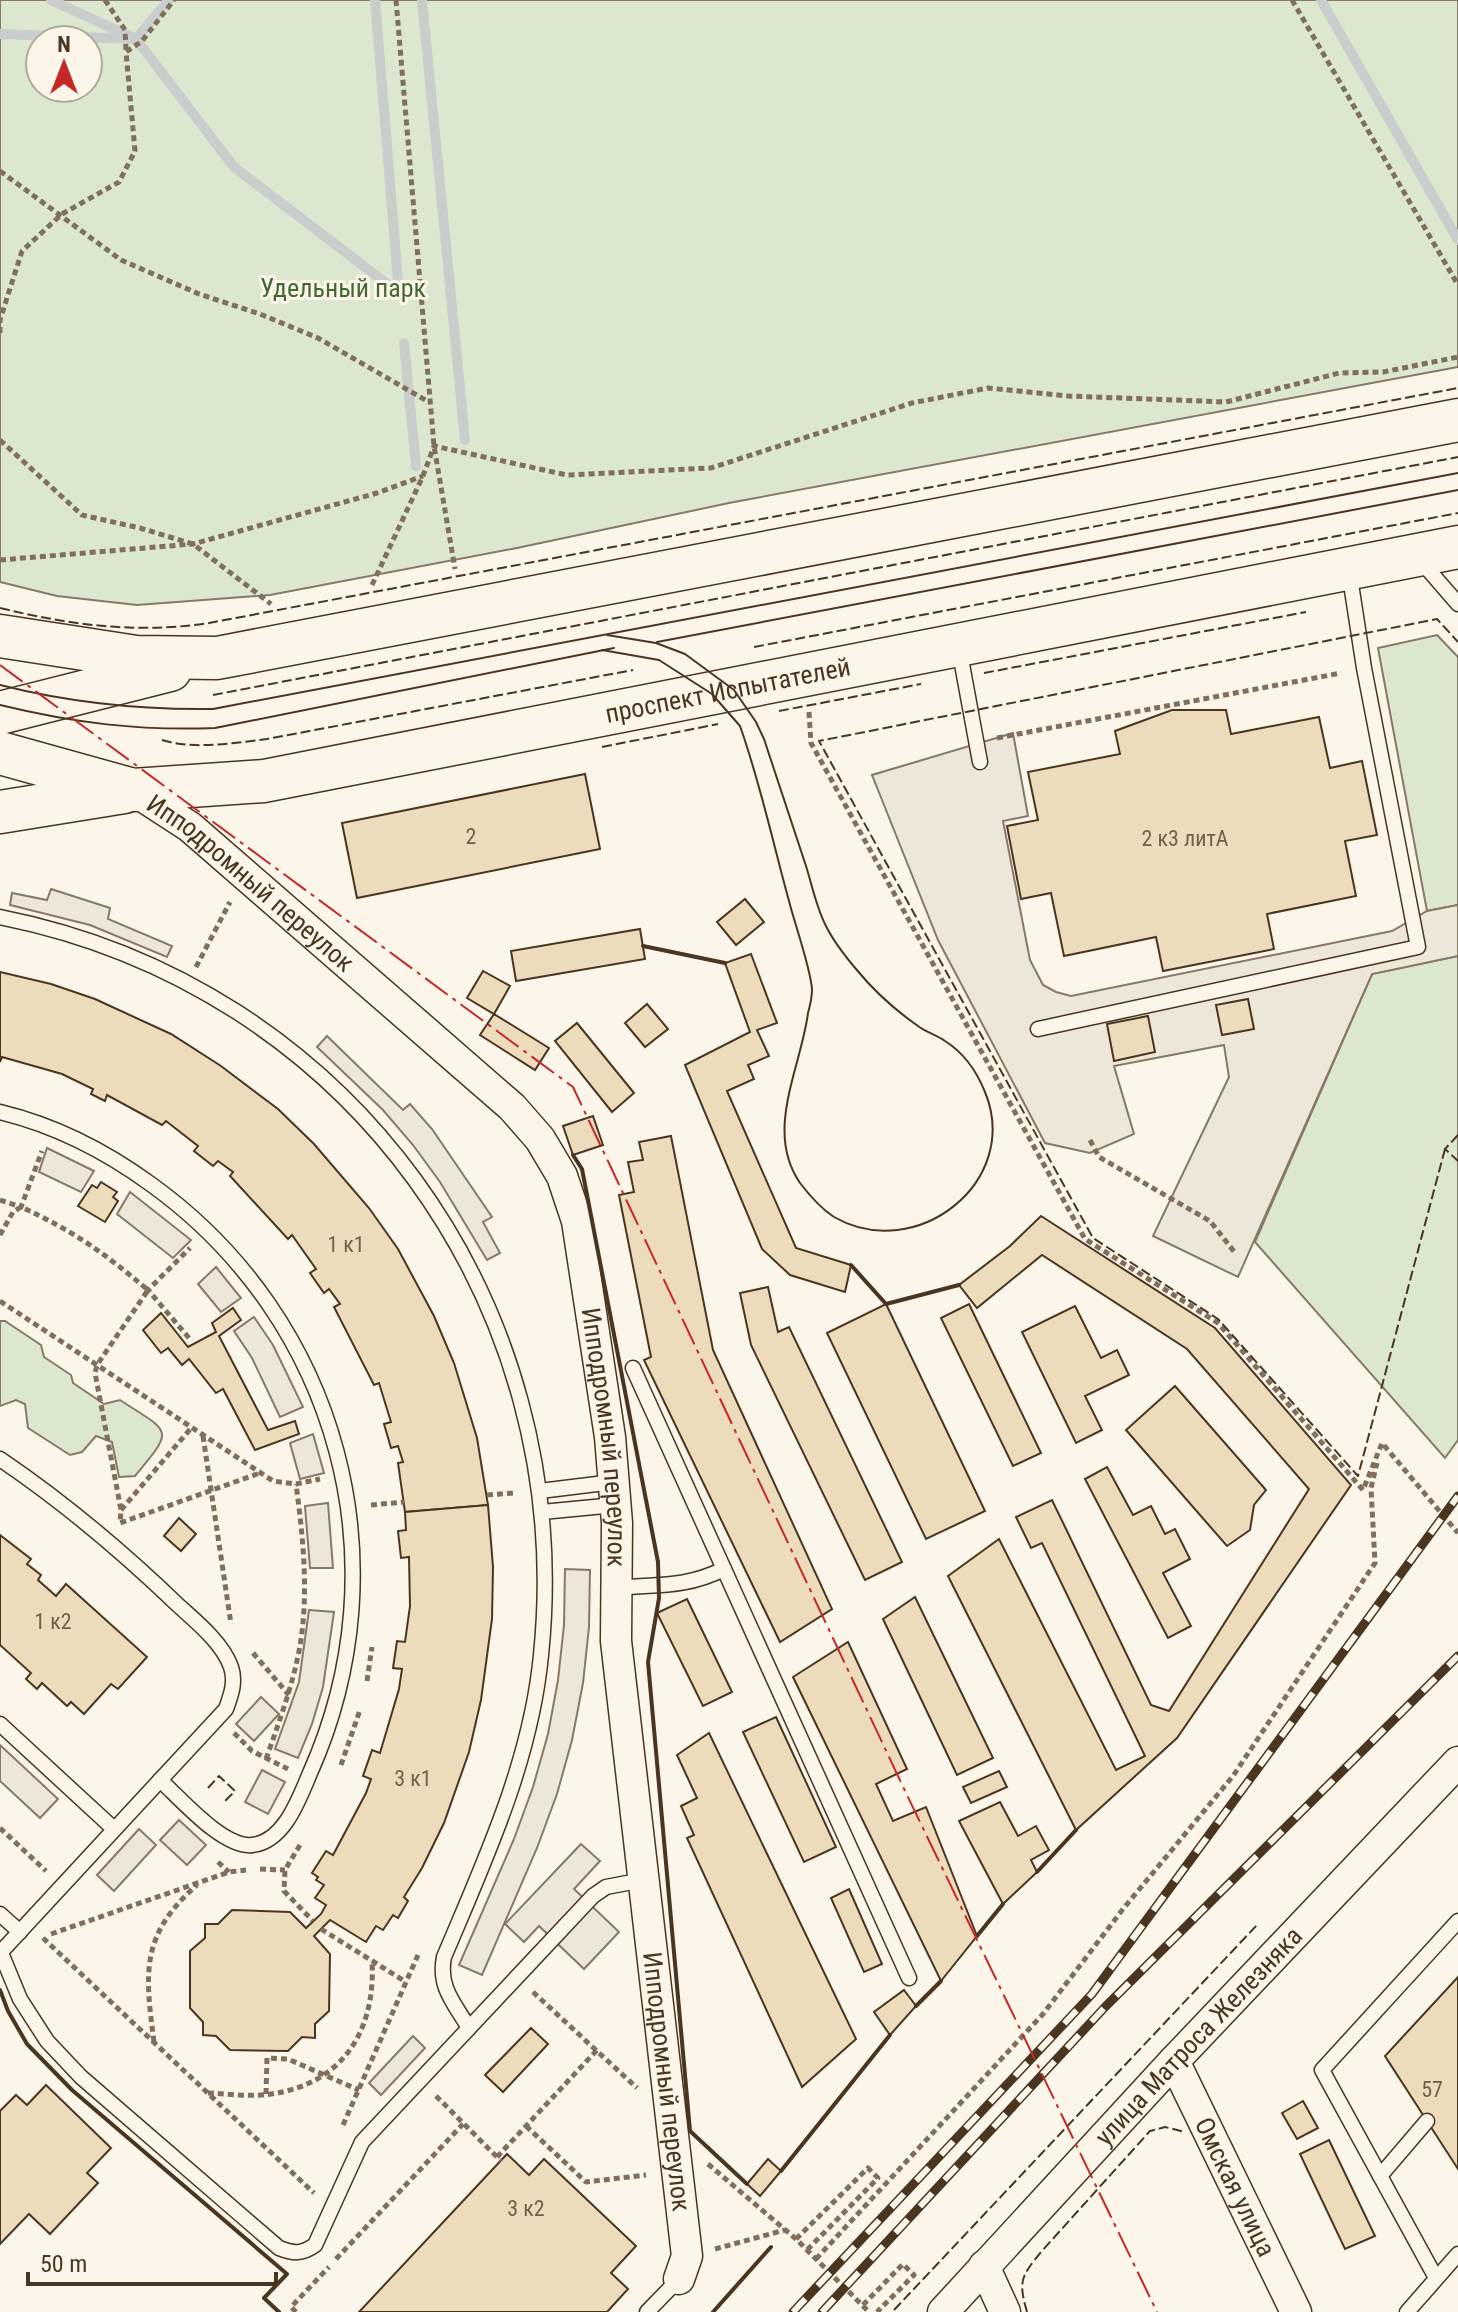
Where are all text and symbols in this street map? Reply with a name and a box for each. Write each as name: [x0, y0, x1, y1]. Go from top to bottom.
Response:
north arrow: [24, 24, 104, 104]
text: N: [57, 32, 71, 57]
park label: Удельный парк: [260, 273, 427, 303]
street label: проспект Испытателей: [603, 651, 853, 729]
street label: Ипподромный переулок: [141, 788, 361, 978]
house number: 2: [466, 824, 476, 849]
house number: 2 к3 литА: [1142, 826, 1229, 851]
house number: 1 к1: [327, 1232, 365, 1257]
street label: Ипподромный переулок: [575, 1306, 632, 1568]
house number: 1 к2: [34, 1609, 72, 1634]
house number: 3 к1: [394, 1766, 432, 1791]
street label: улица Матроса Железняка: [1089, 1921, 1308, 2152]
street label: Ипподромный переулок: [637, 1950, 697, 2213]
house number: 57: [1421, 2077, 1443, 2102]
street label: Омская улица: [1189, 2113, 1282, 2261]
house number: 3 к2: [507, 2196, 545, 2221]
scale bar: [28, 2236, 276, 2286]
text: 50 m: [40, 2250, 87, 2278]

